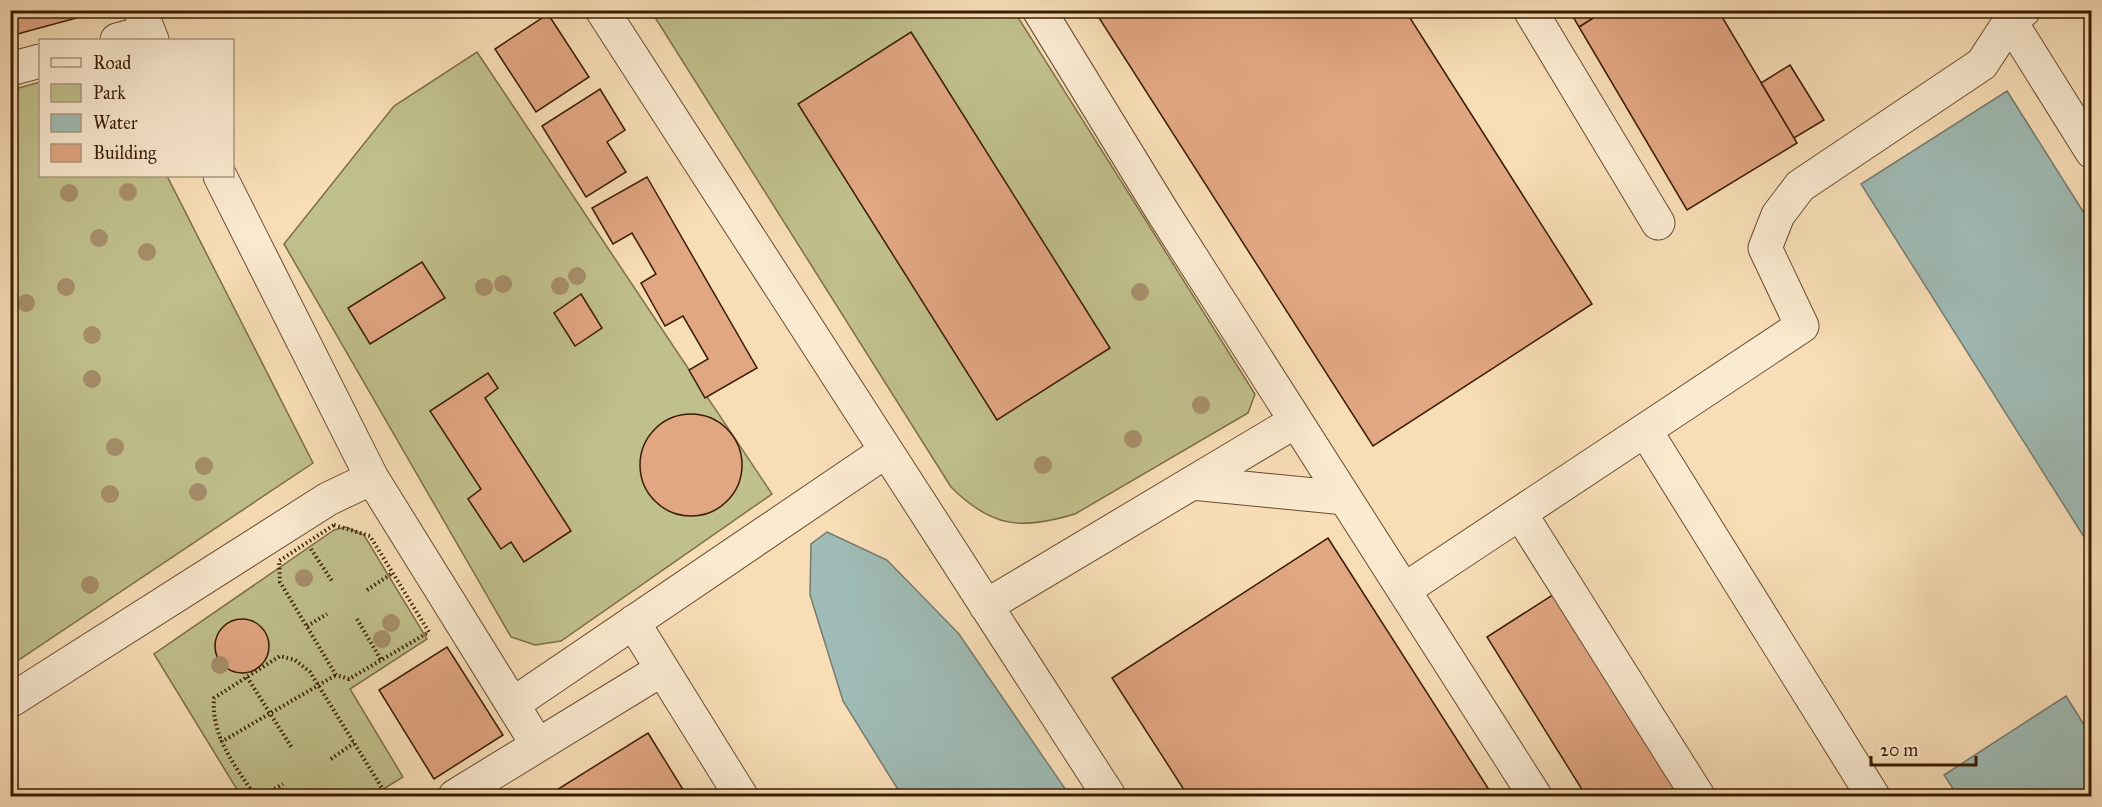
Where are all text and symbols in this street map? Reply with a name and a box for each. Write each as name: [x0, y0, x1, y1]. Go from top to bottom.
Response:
legend: [39, 39, 234, 177]
text: Road: [93, 52, 131, 74]
text: Park: [93, 82, 126, 104]
text: Water: [93, 112, 138, 134]
text: Building: [93, 142, 157, 165]
scale bar: [1871, 729, 1976, 767]
text: 20 m: [1880, 739, 1918, 761]

